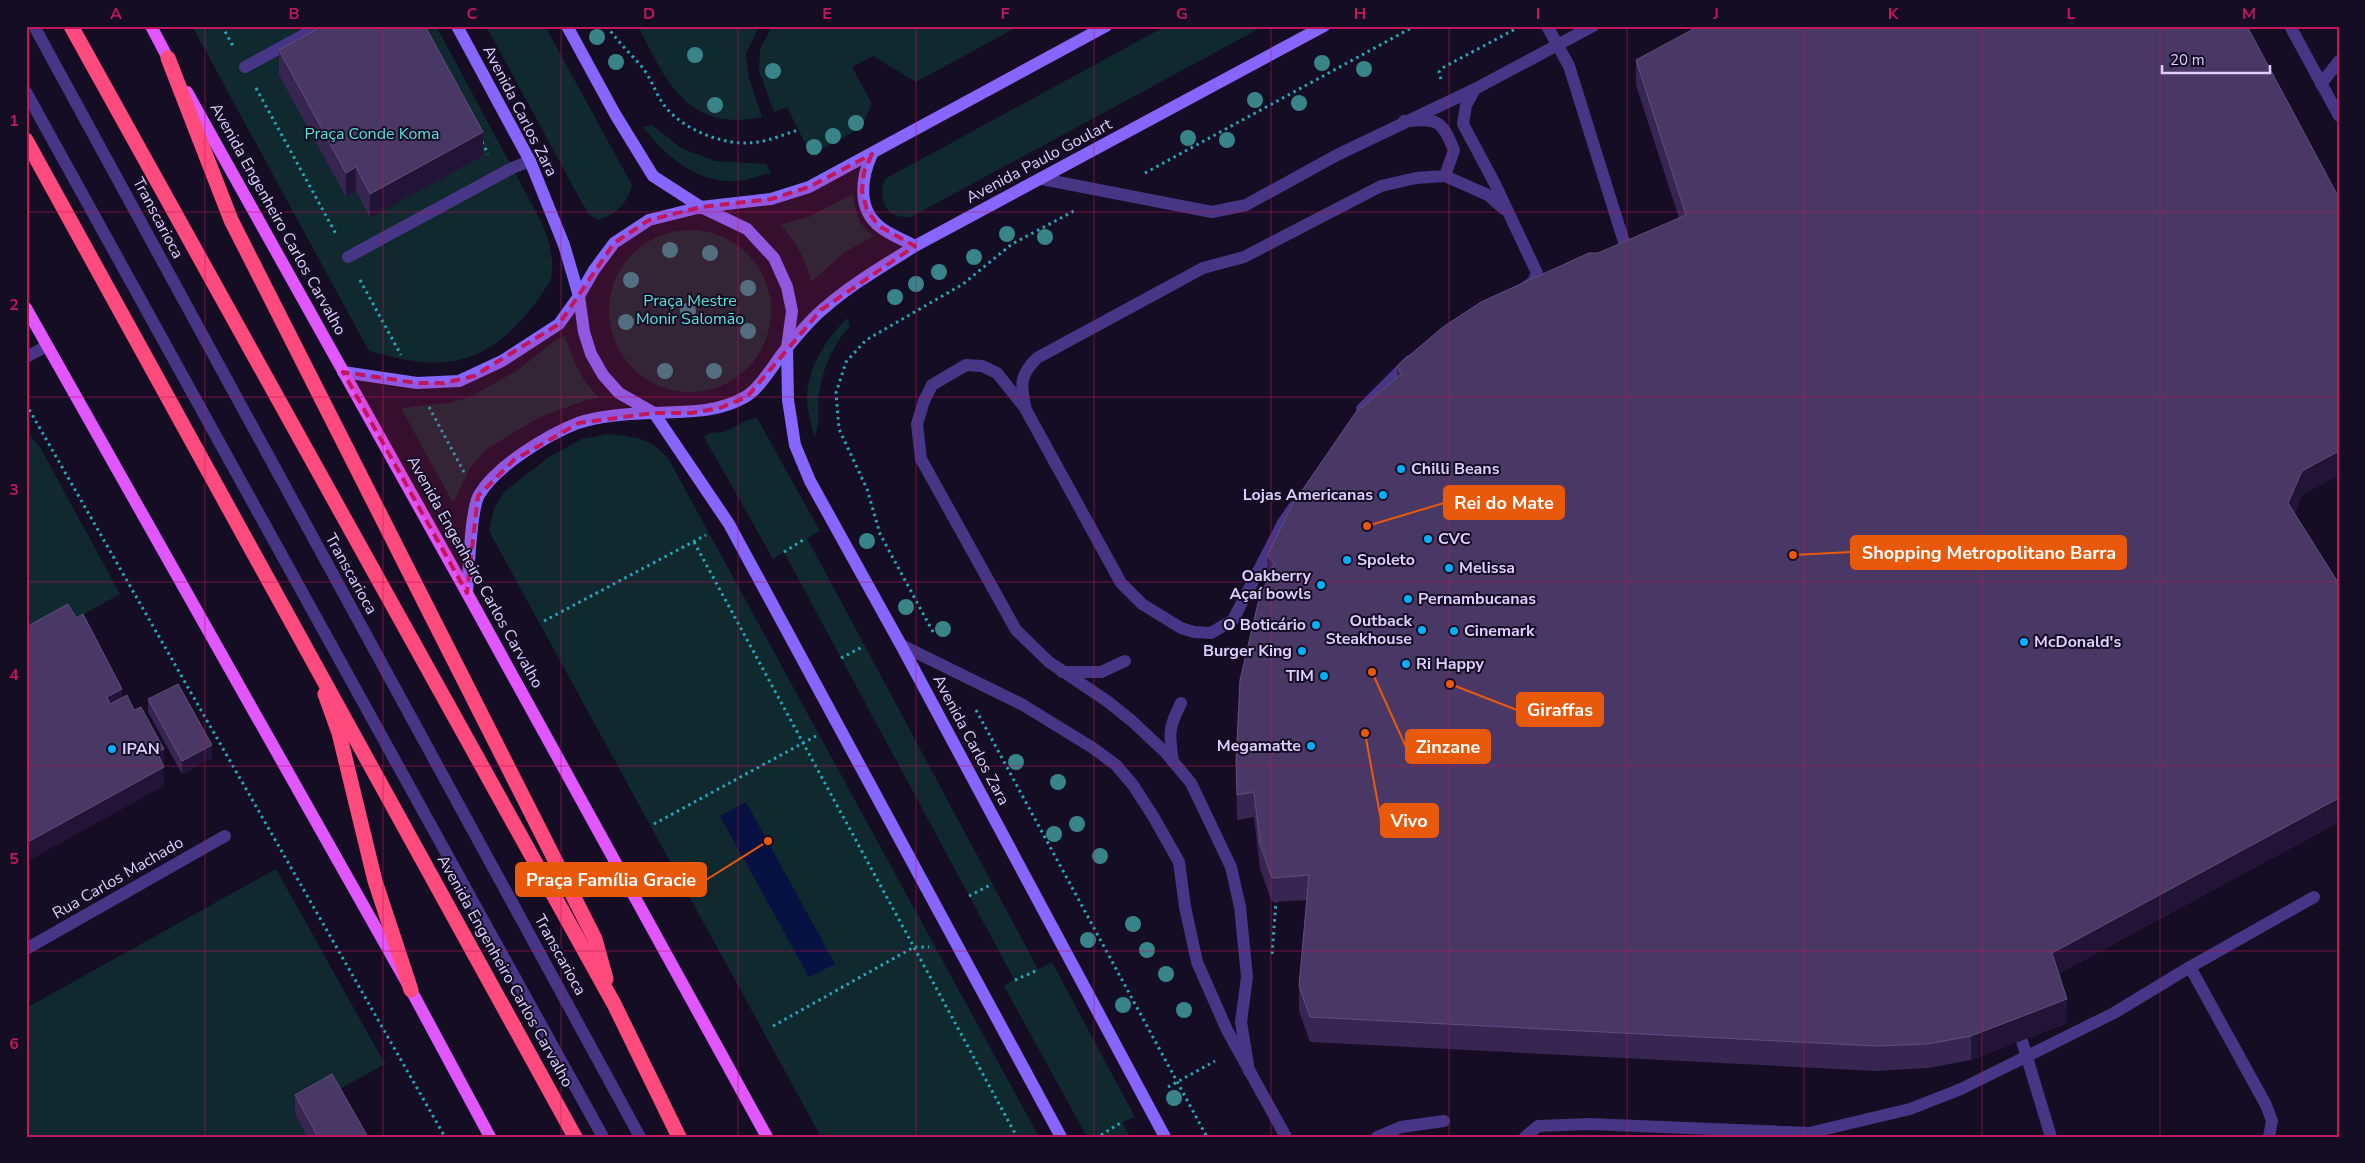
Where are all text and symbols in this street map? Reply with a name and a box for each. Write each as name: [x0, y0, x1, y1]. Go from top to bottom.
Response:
text: A: [110, 3, 122, 25]
text: B: [288, 3, 300, 25]
text: C: [467, 3, 478, 25]
text: D: [643, 3, 655, 25]
text: E: [822, 3, 832, 25]
text: F: [1001, 3, 1010, 25]
text: G: [1176, 3, 1188, 25]
text: H: [1354, 3, 1366, 25]
text: I: [1536, 3, 1540, 25]
text: J: [1712, 3, 1719, 25]
text: K: [1888, 3, 1900, 25]
text: L: [2067, 3, 2076, 25]
text: M: [2242, 3, 2256, 25]
street label: Avenida Carlos Zara: [477, 42, 563, 180]
scale bar: [2162, 42, 2270, 74]
text: 20 m: [2170, 50, 2205, 70]
street label: Avenida Engenheiro Carlos Carvalho: [205, 99, 351, 339]
text: 1: [9, 110, 19, 132]
street label: Avenida Paulo Goulart: [962, 113, 1116, 209]
park label: Praça Conde Koma: [304, 123, 440, 145]
street label: Transcarioca: [127, 173, 189, 263]
park label: Praça Mestre Monir Salomão: [636, 290, 744, 330]
text: 2: [9, 294, 19, 316]
street label: Avenida Engenheiro Carlos Carvalho: [402, 452, 548, 692]
place label: Chilli Beans: [1411, 458, 1500, 480]
marker: Chilli Beans: [1395, 463, 1407, 475]
text: 3: [9, 479, 19, 501]
place label: Lojas Americanas: [1243, 484, 1373, 506]
callout: Rei do Mate: [1444, 486, 1564, 519]
marker: Lojas Americanas: [1377, 489, 1389, 501]
text: Rei do Mate: [1454, 491, 1554, 515]
place label: CVC: [1438, 528, 1471, 550]
street label: Transcarioca: [320, 530, 382, 618]
marker: CVC: [1422, 533, 1434, 545]
callout: Shopping Metropolitano Barra: [1851, 536, 2126, 569]
text: Shopping Metropolitano Barra: [1862, 541, 2116, 565]
place label: Spoleto: [1357, 549, 1415, 571]
marker: Spoleto: [1341, 554, 1353, 566]
place label: Melissa: [1459, 557, 1515, 579]
marker: Melissa: [1443, 562, 1455, 574]
place label: Oakberry Açaí bowls: [1229, 565, 1312, 605]
marker: Oakberry Açaí bowls: [1315, 579, 1327, 591]
place label: Pernambucanas: [1418, 588, 1536, 610]
marker: Pernambucanas: [1402, 593, 1414, 605]
place label: Outback Steakhouse: [1326, 610, 1412, 650]
place label: O Boticário: [1223, 614, 1306, 636]
marker: O Boticário: [1310, 619, 1322, 631]
place label: Cinemark: [1464, 620, 1535, 642]
marker: Outback Steakhouse: [1416, 624, 1428, 636]
marker: Cinemark: [1448, 625, 1460, 637]
place label: McDonald's: [2034, 631, 2121, 653]
marker: McDonald's: [2018, 636, 2030, 648]
place label: Burger King: [1203, 640, 1292, 662]
marker: Burger King: [1296, 645, 1308, 657]
place label: Ri Happy: [1416, 653, 1485, 675]
marker: Ri Happy: [1400, 658, 1412, 670]
text: 4: [9, 664, 19, 686]
place label: TIM: [1286, 665, 1314, 687]
marker: TIM: [1318, 670, 1330, 682]
street label: Avenida Carlos Zara: [927, 671, 1015, 809]
callout: Giraffas: [1517, 693, 1603, 726]
text: Giraffas: [1527, 698, 1593, 722]
callout: Zinzane: [1406, 730, 1490, 763]
place label: Megamatte: [1217, 735, 1301, 757]
text: Zinzane: [1416, 735, 1481, 759]
place label: IPAN: [122, 738, 160, 760]
marker: Megamatte: [1305, 740, 1317, 752]
marker: IPAN: [106, 743, 118, 755]
callout: Vivo: [1381, 804, 1438, 837]
text: Vivo: [1389, 809, 1428, 833]
street label: Rua Carlos Machado: [49, 831, 188, 924]
text: 5: [9, 848, 19, 870]
street label: Avenida Engenheiro Carlos Carvalho: [432, 851, 578, 1091]
callout: Praça Família Gracie: [516, 863, 706, 896]
text: Praça Família Gracie: [526, 868, 696, 892]
street label: Transcarioca: [529, 911, 591, 999]
text: 6: [9, 1033, 19, 1055]

